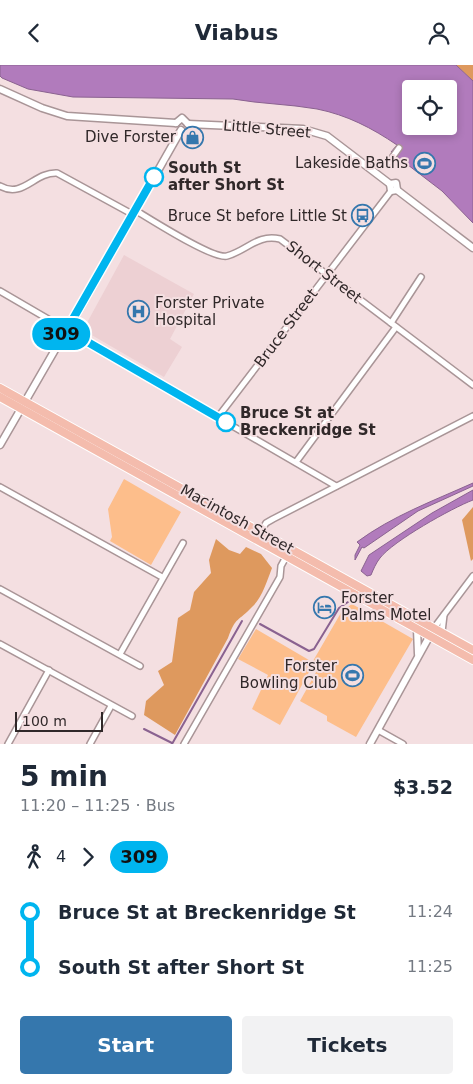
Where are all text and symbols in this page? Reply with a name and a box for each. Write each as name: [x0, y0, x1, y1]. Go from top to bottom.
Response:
icon: back: [20, 19, 48, 47]
icon: person: [425, 19, 453, 47]
text: Viabus: [195, 20, 278, 45]
map controls: [402, 80, 457, 135]
button: locate: [402, 80, 457, 135]
street label: Little Street: [222, 116, 312, 142]
shop icon: Dive Forster: [180, 125, 204, 149]
place label: Dive Forster: [85, 128, 177, 146]
sports icon: Lakeside Baths: [412, 151, 436, 175]
place label: Lakeside Baths: [295, 154, 408, 172]
place label: South St after Short St: [168, 159, 284, 194]
marker: South St after Short St: [144, 167, 164, 187]
bus stop icon: Bruce St before Little St: [351, 204, 375, 228]
place label: Bruce St before Little St: [168, 207, 347, 225]
street label: Short Street: [283, 237, 365, 307]
street label: Bruce Street: [251, 285, 321, 371]
place label: Forster Private Hospital: [155, 294, 265, 329]
hospital icon: Forster Private Hospital: [127, 300, 151, 324]
line badge: 309: [32, 318, 90, 350]
text: 309: [42, 323, 80, 344]
place label: Bruce St at Breckenridge St: [240, 404, 376, 439]
marker: Bruce St at Breckenridge St: [216, 412, 236, 432]
street label: Macintosh Street: [177, 480, 297, 558]
place label: Forster Palms Motel: [341, 589, 431, 624]
hotel icon: Forster Palms Motel: [313, 595, 337, 619]
place label: Forster Bowling Club: [239, 657, 338, 692]
sports icon: Forster Bowling Club: [341, 663, 365, 687]
scale bar: [15, 709, 102, 732]
text: 100 m: [22, 713, 67, 729]
text: 5 min: [20, 760, 108, 793]
text: $3.52: [393, 776, 453, 798]
text: 11:20 – 11:25 · Bus: [20, 796, 175, 815]
icon: walk: [20, 843, 48, 871]
icon: forward: [74, 843, 102, 871]
text: 309: [120, 846, 158, 867]
text: 4: [56, 847, 66, 866]
text: Bruce St at Breckenridge St: [58, 901, 356, 923]
text: 11:24: [407, 902, 453, 921]
text: South St after Short St: [58, 956, 304, 978]
text: 11:25: [407, 957, 453, 976]
button: Start: [20, 1016, 232, 1074]
button: Tickets: [242, 1016, 453, 1074]

